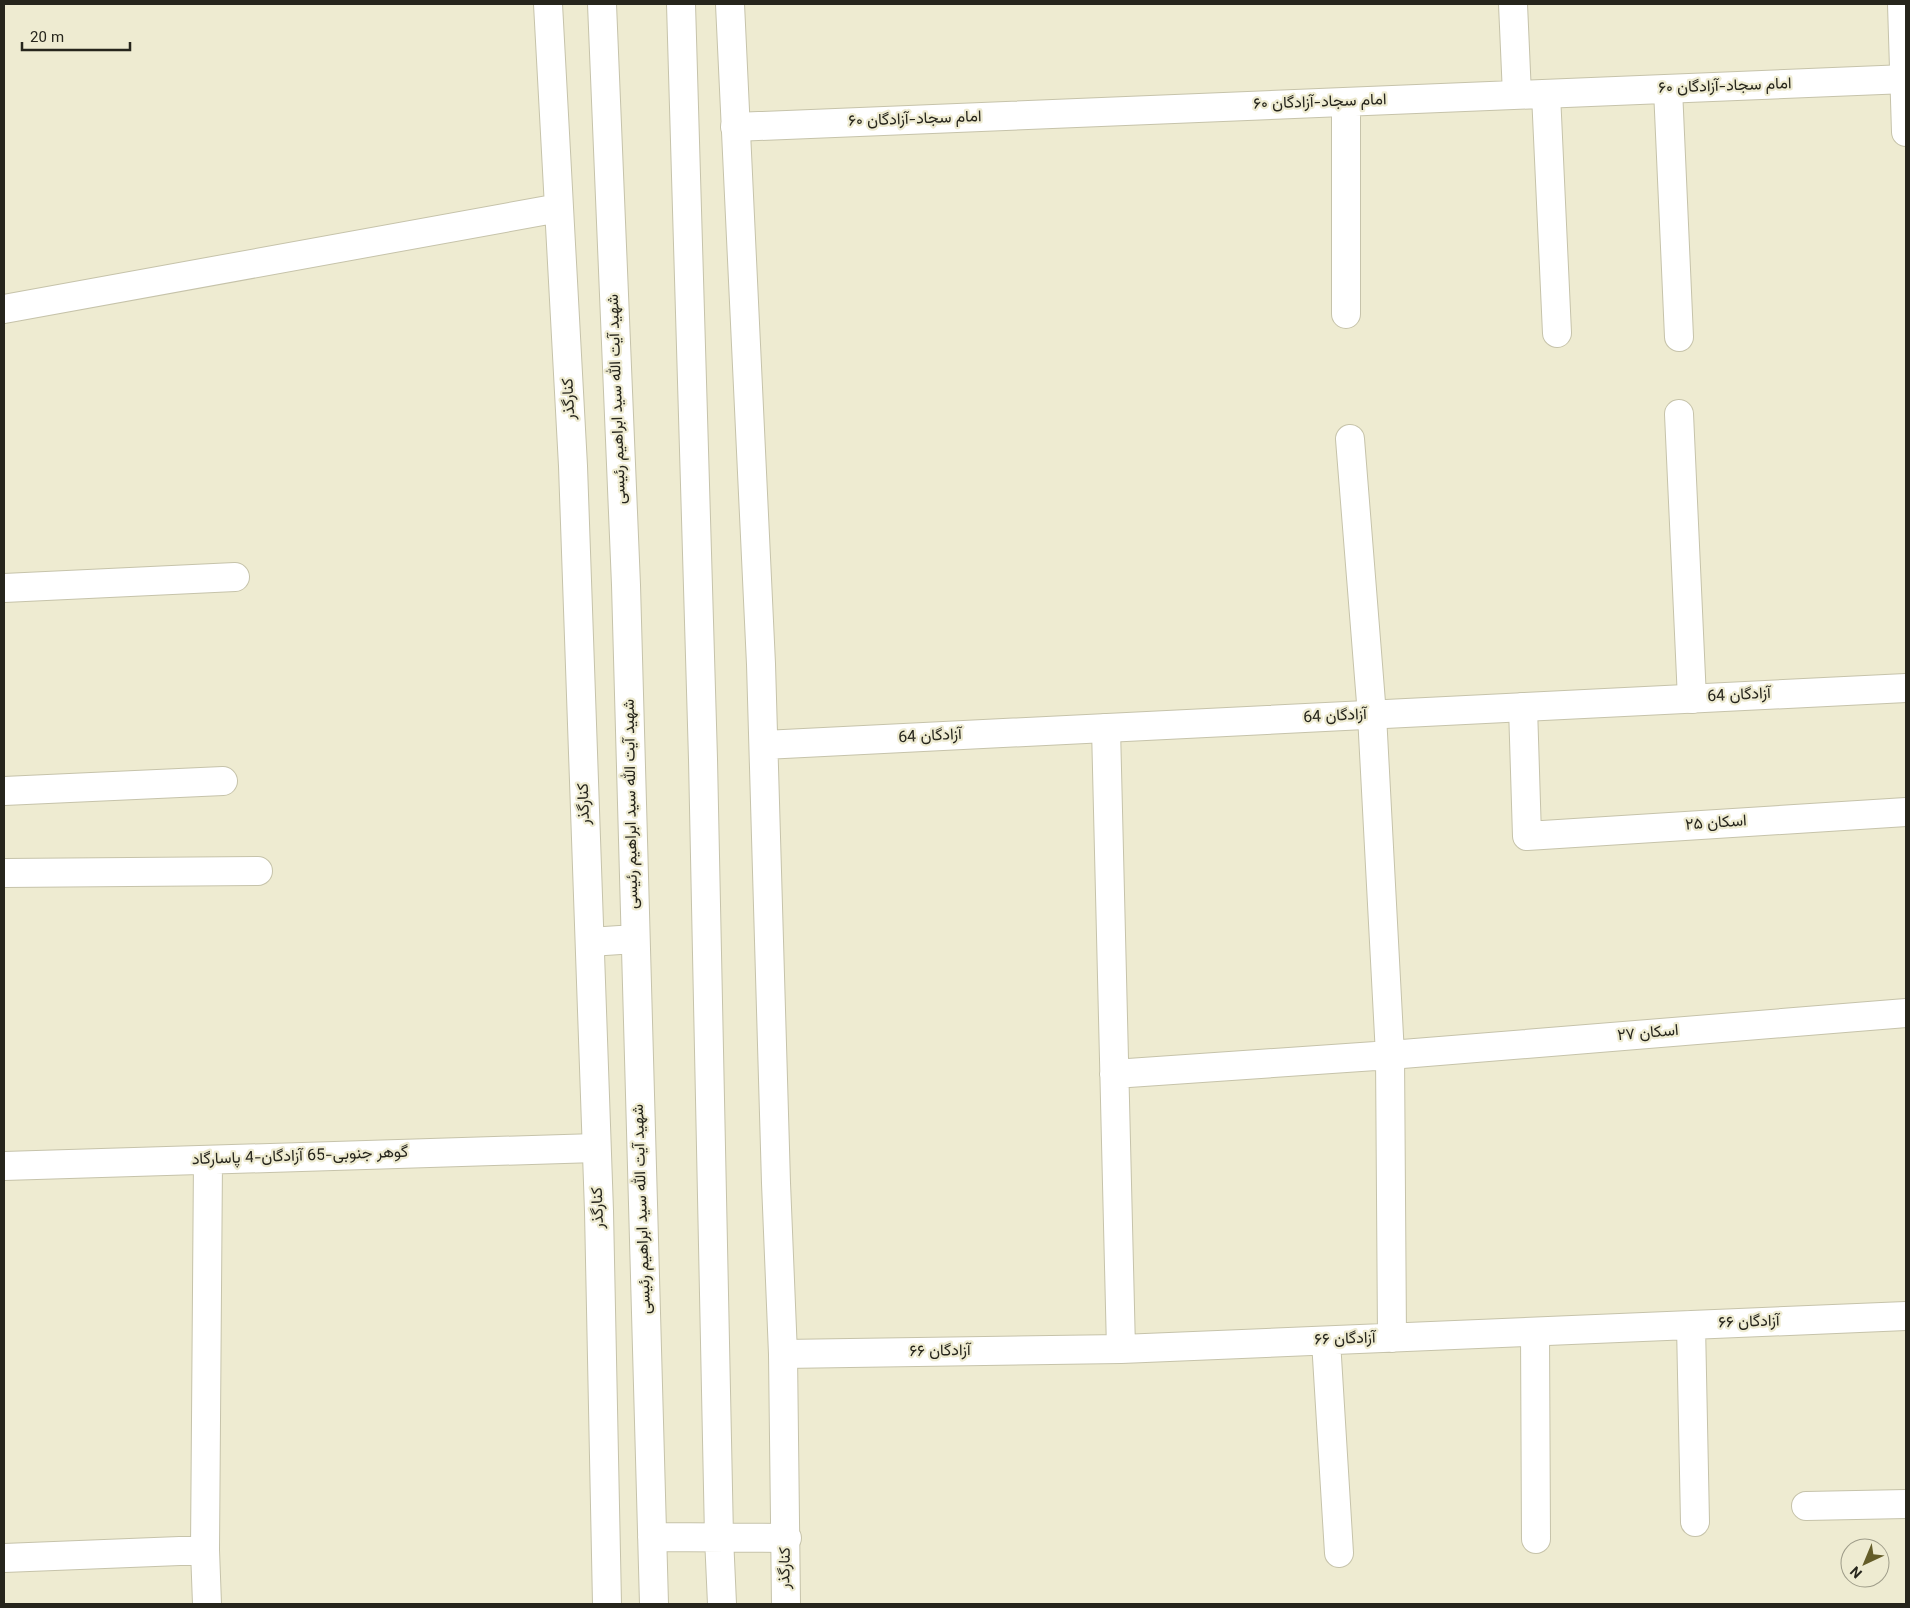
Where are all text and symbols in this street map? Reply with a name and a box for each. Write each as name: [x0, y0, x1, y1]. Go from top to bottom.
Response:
scale bar: [22, 20, 130, 52]
text: 20 m: [30, 27, 64, 50]
street label: امام سجاد-آزادگان ۶۰: [1658, 72, 1792, 102]
street label: امام سجاد-آزادگان ۶۰: [1253, 88, 1387, 118]
street label: امام سجاد-آزادگان ۶۰: [848, 105, 982, 135]
street label: شهید آیت الله سید ابراهیم رئیسی: [602, 293, 634, 505]
street label: کنارگذر: [556, 377, 584, 422]
street label: آزادگان 64: [1707, 682, 1773, 710]
street label: شهید آیت الله سید ابراهیم رئیسی: [618, 699, 646, 909]
street label: آزادگان 64: [1303, 703, 1369, 731]
street label: آزادگان 64: [898, 723, 964, 751]
street label: کنارگذر: [572, 783, 598, 826]
street label: اسکان ۲۵: [1684, 809, 1748, 839]
street label: اسکان ۲۷: [1616, 1019, 1680, 1049]
street label: شهید آیت الله سید ابراهیم رئیسی: [627, 1103, 659, 1315]
street label: گوهر جنوبی-65 آزادگان-4 پاسارگاد: [191, 1141, 409, 1173]
street label: کنارگذر: [586, 1187, 612, 1230]
street label: آزادگان ۶۶: [1718, 1309, 1781, 1337]
street label: آزادگان ۶۶: [1314, 1326, 1377, 1354]
street label: آزادگان ۶۶: [909, 1339, 972, 1365]
north arrow: [1840, 1538, 1890, 1588]
street label: کنارگذر: [773, 1547, 799, 1590]
text: N: [1846, 1560, 1869, 1582]

